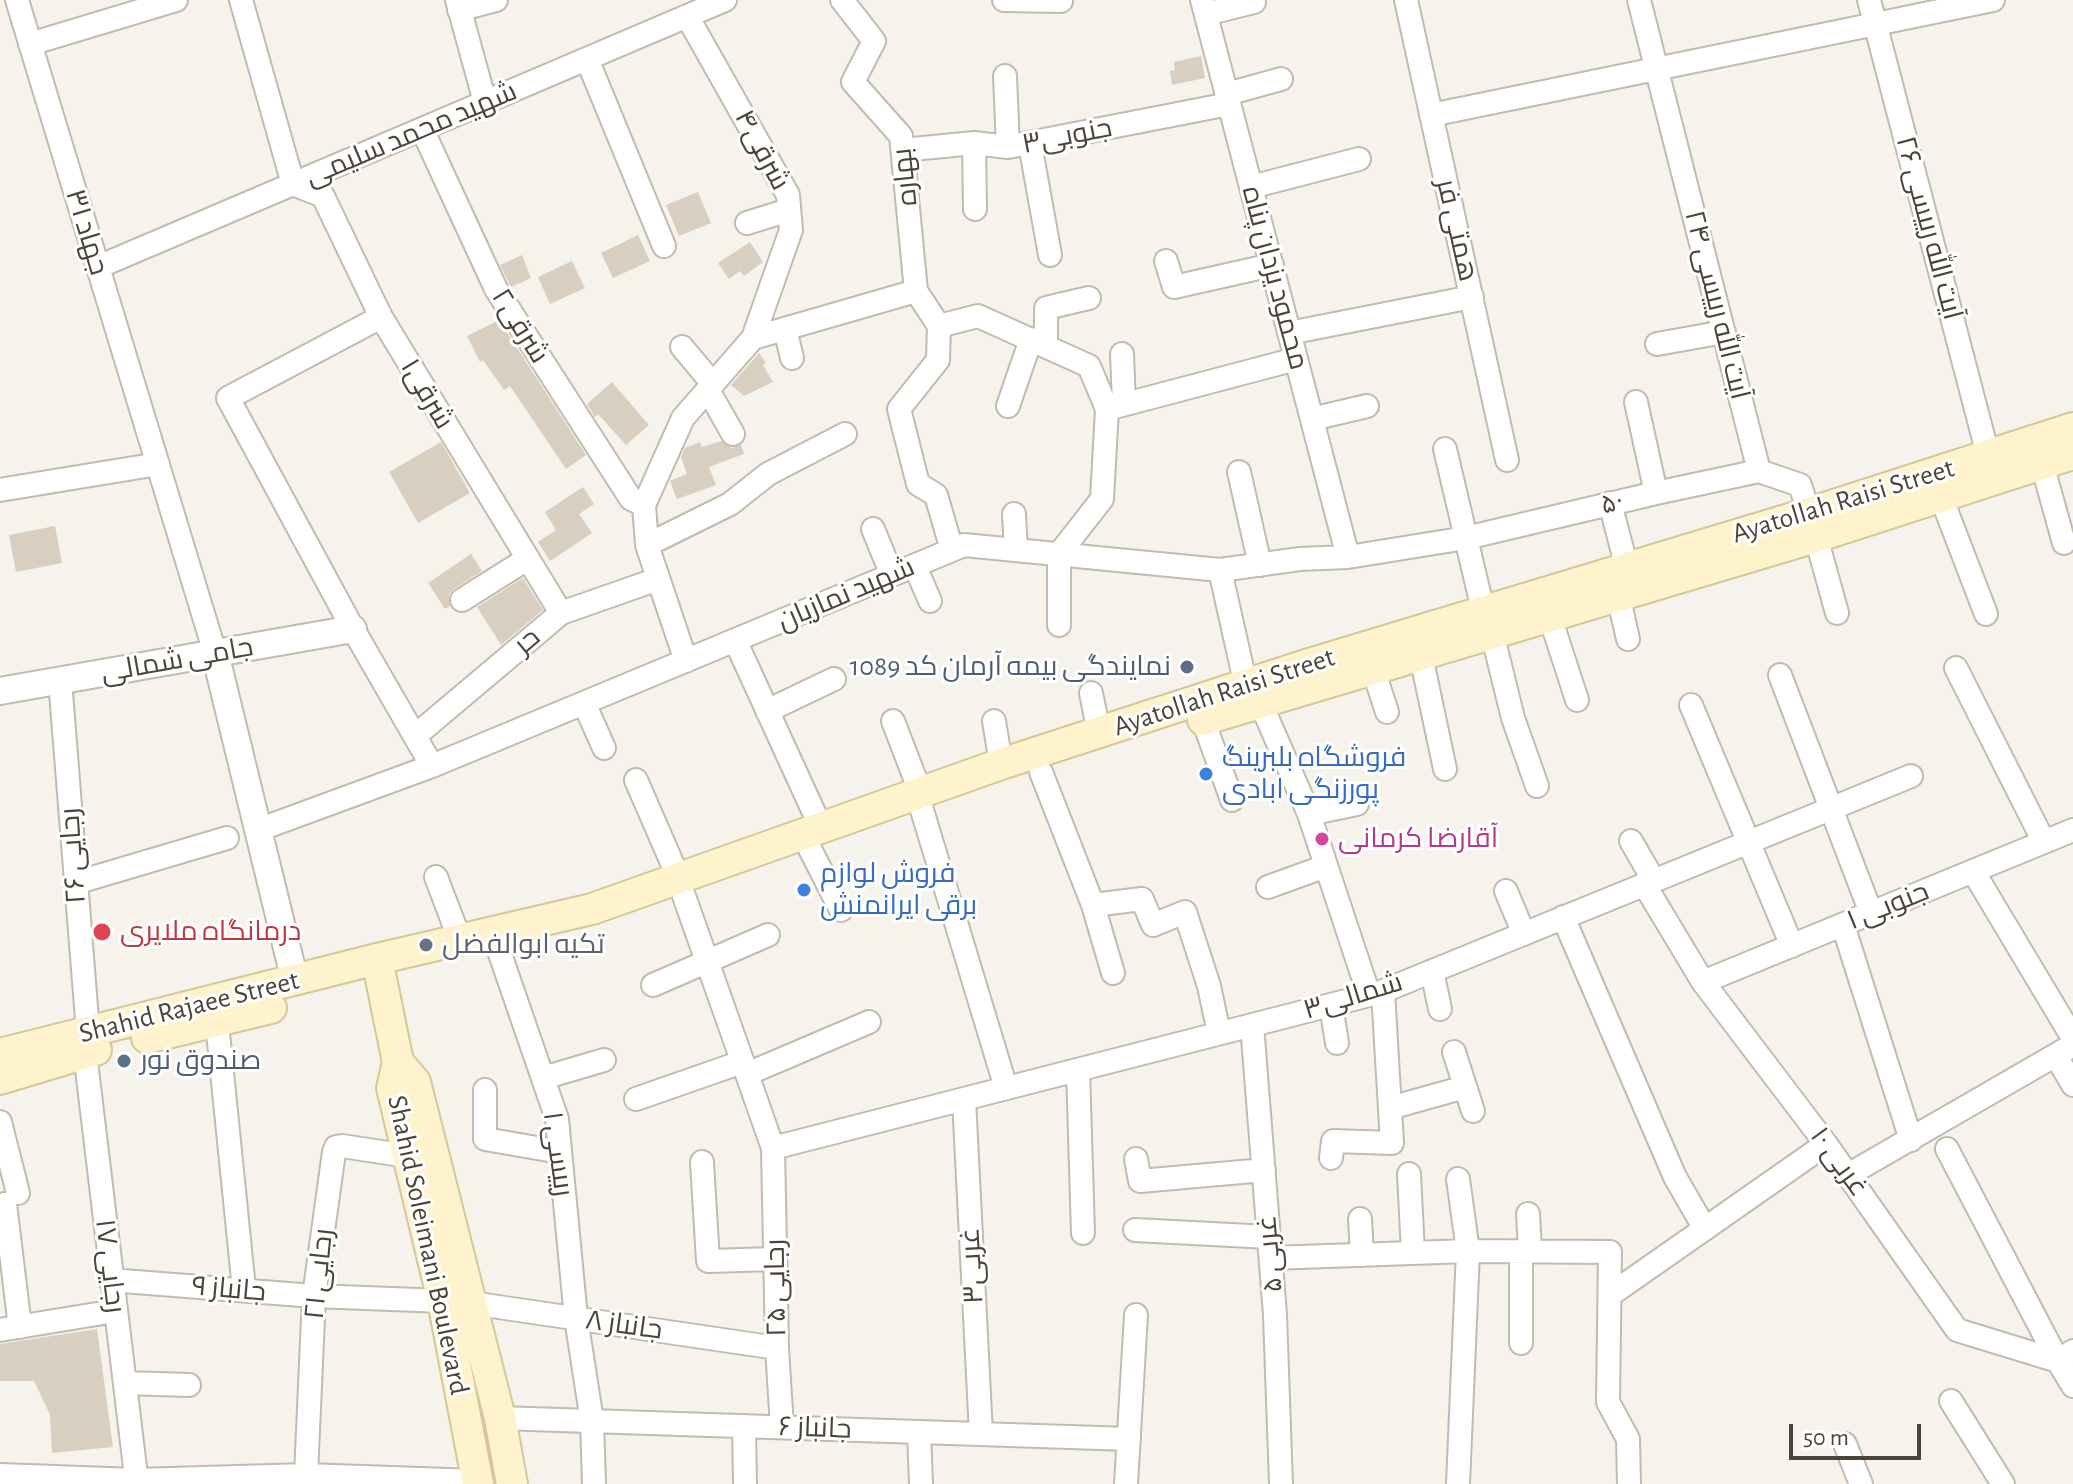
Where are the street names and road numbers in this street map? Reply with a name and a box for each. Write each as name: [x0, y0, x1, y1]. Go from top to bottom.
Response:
street label: شهید محمد سلیمی: [300, 74, 522, 194]
street label: شرقی۴: [727, 104, 797, 196]
street label: جنوبی۳: [1019, 111, 1115, 161]
street label: آیت الله رییسی ۲۶: [1888, 132, 1970, 324]
street label: بهاره: [885, 146, 925, 208]
street label: همتی فر: [1429, 175, 1485, 285]
street label: محمود یزدان پناه: [1234, 183, 1316, 373]
street label: جهاد ۳۱: [58, 185, 116, 279]
street label: آیت الله رییسی ۲۴: [1677, 207, 1757, 403]
street label: شرقی۲: [484, 282, 556, 370]
street label: شرقی۱: [393, 353, 461, 435]
street label: Ayatollah Raisi Street: [1728, 451, 1958, 551]
street label: ۵۰: [1597, 484, 1627, 522]
street label: شهید نمازیان: [772, 550, 920, 638]
street label: حر: [507, 620, 547, 662]
street label: جامی شمالی: [98, 630, 256, 690]
street label: Ayatollah Raisi Street: [1109, 640, 1339, 744]
street label: رجایی ۲۶: [53, 807, 93, 905]
street label: جنوبی ۱: [1842, 874, 1934, 938]
street label: Shahid Rajaee Street: [76, 963, 302, 1051]
street label: شمالی۳: [1299, 965, 1407, 1027]
street label: Shahid Soleimani Boulevard: [380, 1092, 476, 1398]
street label: رییسی ۱: [535, 1109, 581, 1199]
street label: غربی ۱۰: [1803, 1121, 1875, 1203]
street label: غربی ۵: [1250, 1214, 1290, 1294]
street label: رجایی ۱۷: [88, 1217, 132, 1315]
street label: رجایی ۲۱: [298, 1227, 340, 1321]
street label: غربی۳: [953, 1227, 991, 1305]
street label: رجایی ۲۵: [758, 1239, 794, 1337]
street label: جانباز ۹: [191, 1269, 267, 1309]
street label: جانباز ۸: [583, 1303, 665, 1347]
street label: جانباز ۶: [778, 1410, 852, 1446]

